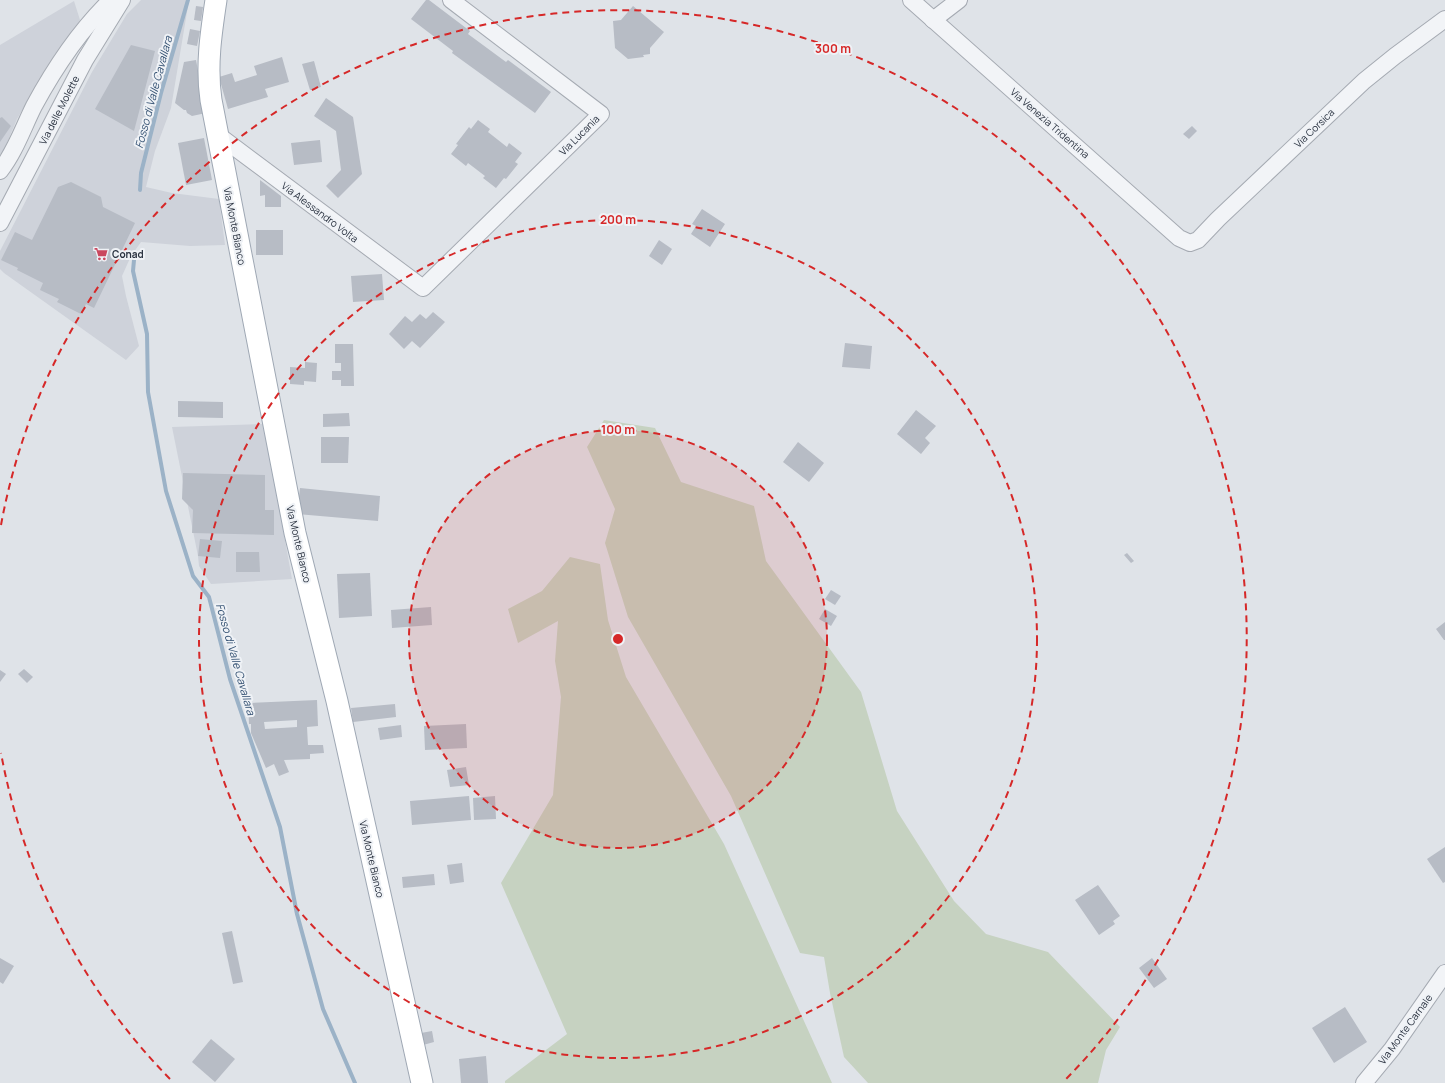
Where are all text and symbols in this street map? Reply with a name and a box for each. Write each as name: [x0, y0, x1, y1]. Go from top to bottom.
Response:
water label: Fosso di Valle Cavallara: [131, 33, 175, 150]
text: 300 m: [815, 40, 851, 57]
street label: Via delle Molette: [36, 73, 83, 147]
street label: Via Venezia Tridentina: [1007, 85, 1093, 161]
street label: Via Corsica: [1291, 105, 1337, 151]
street label: Via Lucania: [556, 112, 602, 158]
street label: Via Alessandro Volta: [279, 178, 361, 246]
street label: Via Monte Bianco: [221, 186, 249, 266]
text: 200 m: [600, 211, 636, 228]
supermarket icon: Conad: [93, 246, 109, 262]
place label: Conad: [112, 247, 144, 261]
text: 100 m: [601, 421, 635, 438]
street label: Via Monte Bianco: [283, 504, 315, 584]
water label: Fosso di Valle Cavallara: [213, 601, 259, 717]
centre of rings: [611, 632, 625, 646]
street label: Via Monte Bianco: [356, 819, 388, 899]
street label: Via Monte Carnale: [1375, 991, 1435, 1067]

